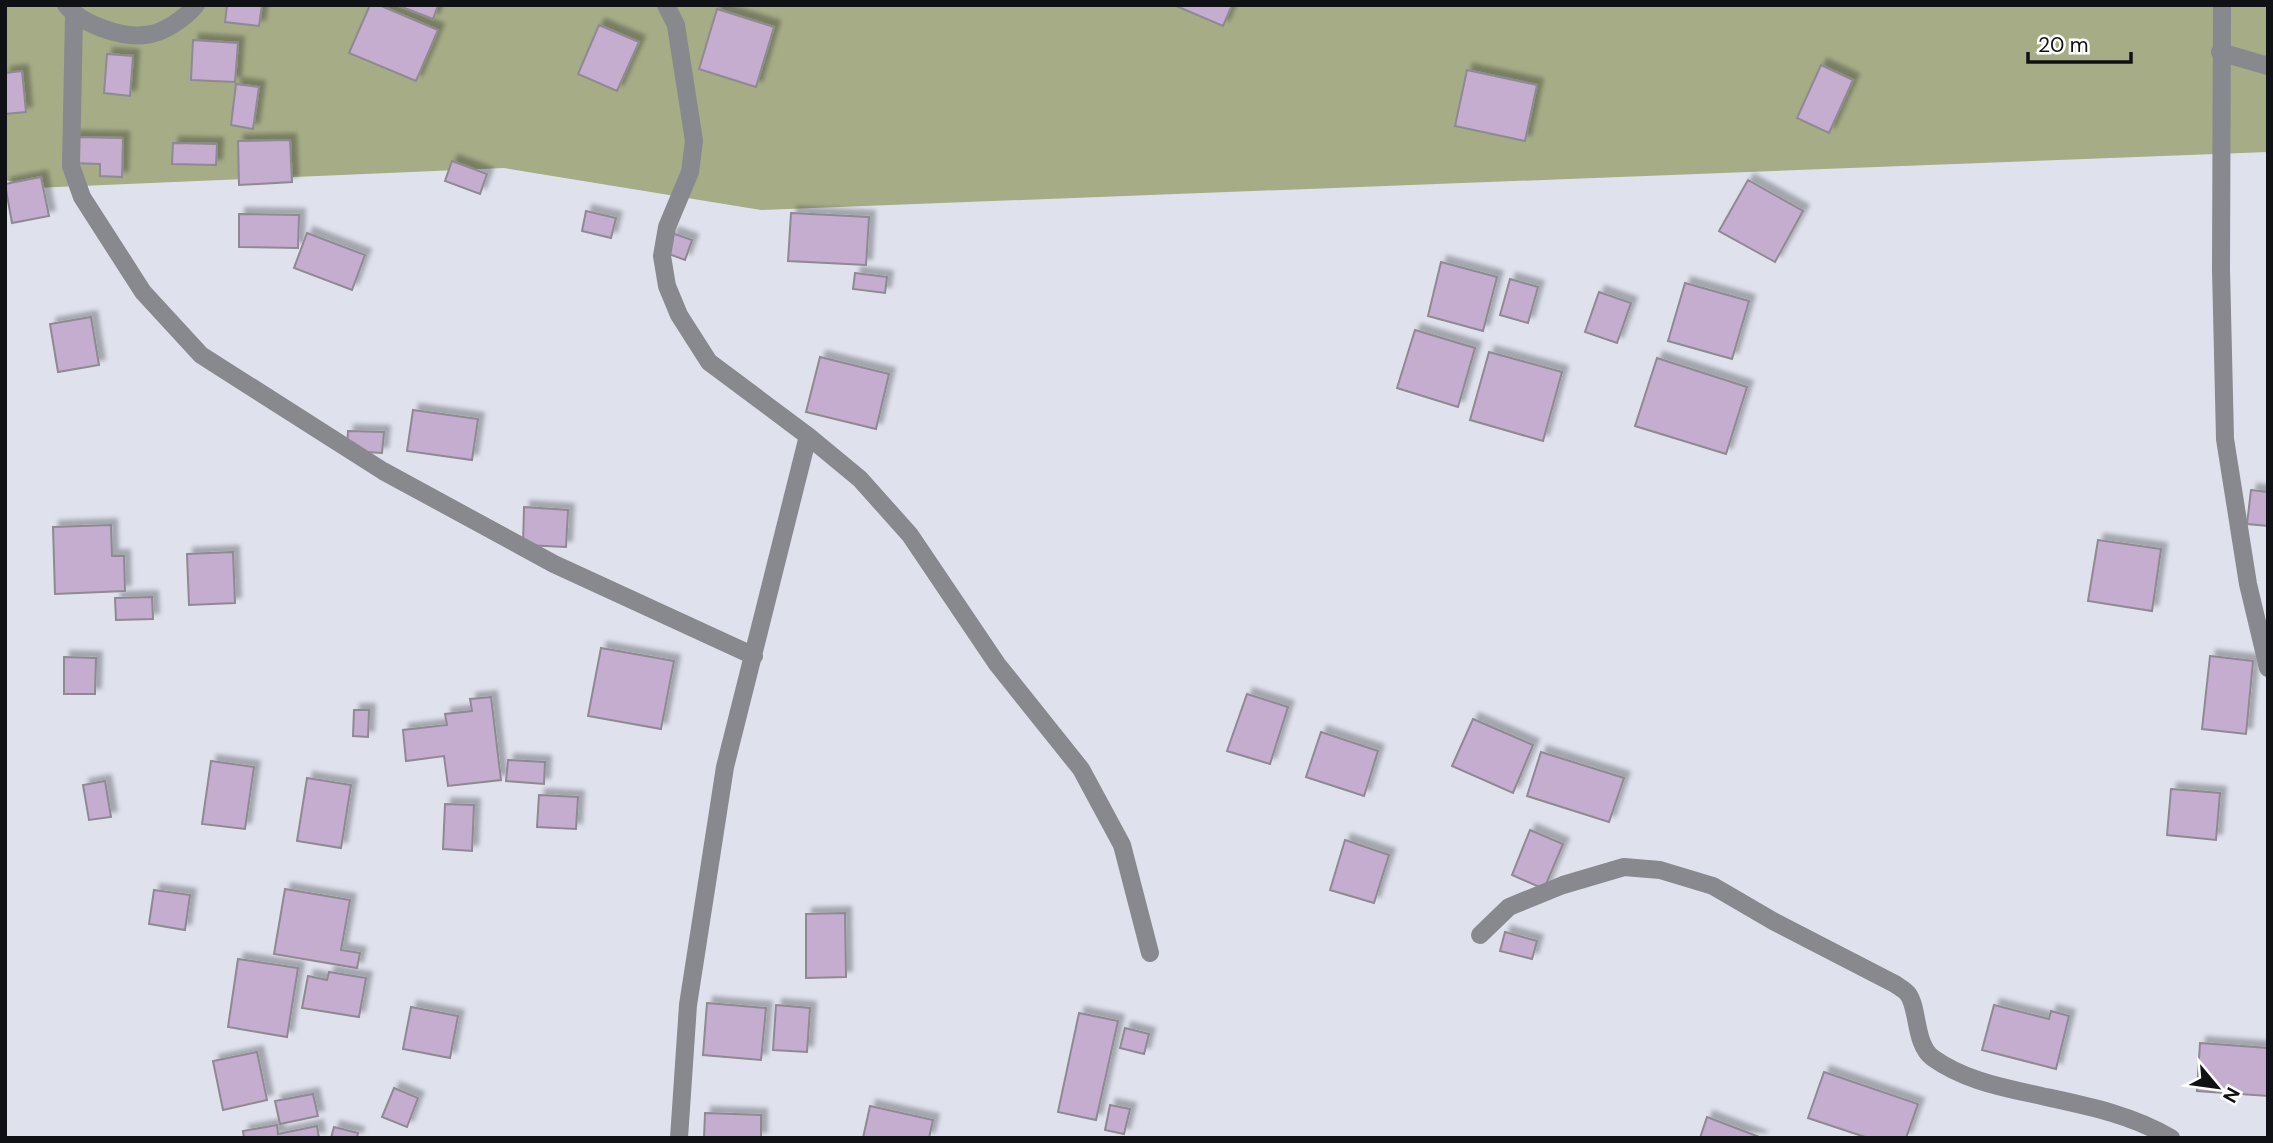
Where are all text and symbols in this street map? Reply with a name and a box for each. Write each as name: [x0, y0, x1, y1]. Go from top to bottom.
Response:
scale bar: [2028, 21, 2131, 65]
text: 20 m: [2038, 31, 2089, 59]
north arrow: [2182, 1052, 2252, 1122]
text: N: [2217, 1083, 2246, 1107]

